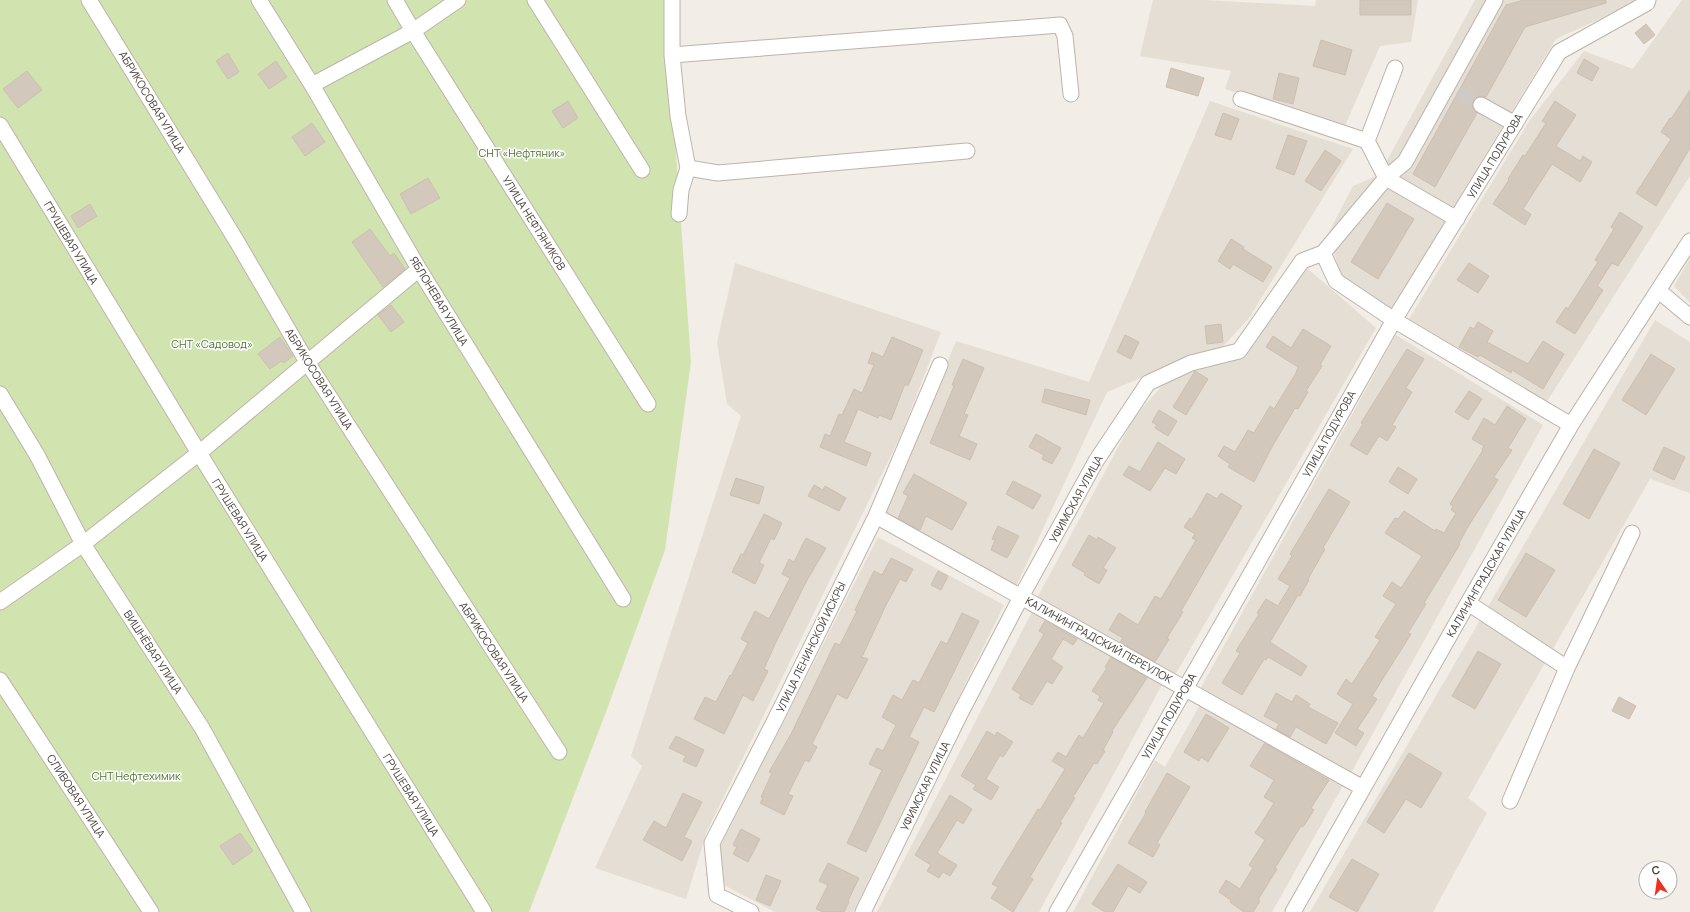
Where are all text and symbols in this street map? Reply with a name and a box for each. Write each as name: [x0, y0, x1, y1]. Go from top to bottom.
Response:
street label: АБРИКОСОВАЯ УЛИЦА: [116, 48, 189, 156]
street label: УЛИЦА ПОДУРОВА: [1463, 110, 1526, 201]
park label: СНТ «Нефтяник»: [479, 145, 566, 160]
street label: УЛИЦА НЕФТЯНИКОВ: [499, 173, 570, 273]
street label: ГРУШЕВАЯ УЛИЦА: [41, 198, 102, 287]
street label: ЯБЛОНЕВАЯ УЛИЦА: [407, 253, 472, 348]
street label: АБРИКОСОВАЯ УЛИЦА: [282, 325, 357, 432]
park label: СНТ «Садовод»: [171, 336, 253, 351]
street label: УЛИЦА ПОДУРОВА: [1298, 388, 1359, 480]
street label: УФИМСКАЯ УЛИЦА: [1045, 452, 1106, 545]
street label: ГРУШЕВАЯ УЛИЦА: [209, 476, 272, 564]
street label: КАЛИНИНГРАДСКАЯ УЛИЦА: [1443, 506, 1529, 640]
street label: УЛИЦА ЛЕНИНСКОЙ ИСКРЫ: [772, 579, 849, 715]
street label: КАЛИНИНГРАДСКИЙ ПЕРЕУЛОК: [1023, 593, 1176, 687]
street label: АБРИКОСОВАЯ УЛИЦА: [456, 599, 533, 705]
street label: ВИШНЁВАЯ УЛИЦА: [121, 607, 186, 697]
street label: УЛИЦА ПОДУРОВА: [1138, 670, 1199, 761]
street label: УФИМСКАЯ УЛИЦА: [896, 739, 953, 833]
street label: СЛИВОВАЯ УЛИЦА: [44, 751, 109, 840]
street label: ГРУШЕВАЯ УЛИЦА: [380, 751, 443, 839]
park label: СНТ Нефтехимик: [92, 768, 181, 783]
north arrow: [1638, 860, 1678, 900]
text: С: [1650, 862, 1661, 878]

